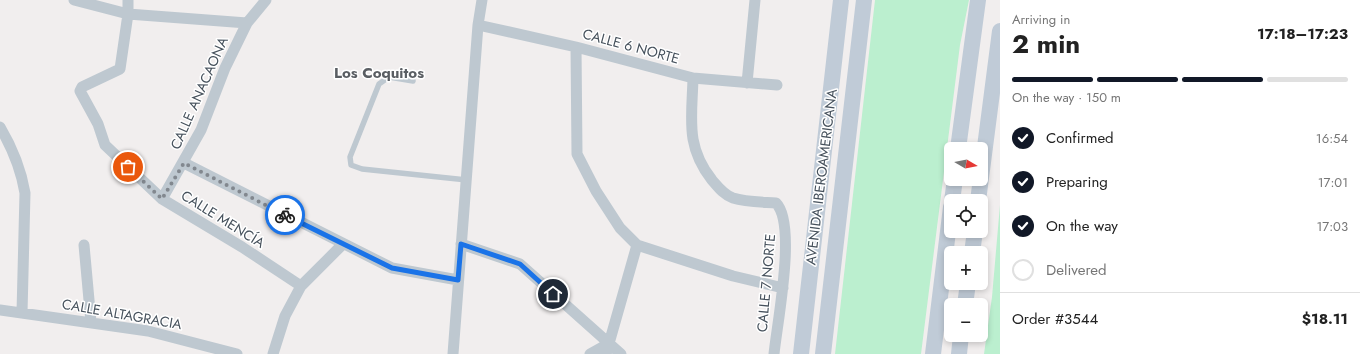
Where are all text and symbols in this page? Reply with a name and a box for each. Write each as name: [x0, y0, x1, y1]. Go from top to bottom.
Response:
text: Arriving in: [1012, 10, 1070, 29]
street label: CALLE 6 NORTE: [580, 23, 682, 69]
text: 17:18–17:23: [1257, 23, 1348, 45]
text: 2 min: [1012, 25, 1080, 63]
street label: CALLE ANACAONA: [165, 33, 233, 153]
district label: Los Coquitos: [334, 62, 424, 84]
street label: AVENIDA IBEROAMERICANA: [800, 87, 842, 266]
text: On the way · 150 m: [1012, 88, 1121, 107]
icon: check: [1012, 127, 1034, 149]
text: Confirmed: [1046, 127, 1114, 149]
text: 16:54: [1316, 129, 1348, 148]
north arrow: [944, 142, 988, 186]
map controls: [944, 142, 988, 342]
pin: [111, 150, 145, 184]
icon: bag: [117, 156, 139, 178]
icon: check: [1012, 171, 1034, 193]
text: Preparing: [1046, 171, 1108, 193]
text: 17:01: [1318, 173, 1348, 192]
street label: CALLE MENCÍA: [177, 185, 269, 253]
button: locate: [944, 194, 988, 238]
courier: [265, 195, 305, 235]
icon: bike: [274, 204, 296, 226]
icon: check: [1012, 215, 1034, 237]
text: On the way: [1046, 215, 1118, 237]
text: 17:03: [1317, 217, 1348, 236]
street label: CALLE 7 NORTE: [752, 233, 780, 333]
button: +: [944, 246, 988, 290]
text: Delivered: [1046, 259, 1107, 281]
pin: [536, 277, 570, 311]
icon: home: [542, 283, 564, 305]
street label: CALLE ALTAGRACIA: [60, 294, 184, 335]
button: −: [944, 298, 988, 342]
text: Order #3544: [1012, 308, 1098, 330]
text: $18.11: [1302, 308, 1348, 330]

